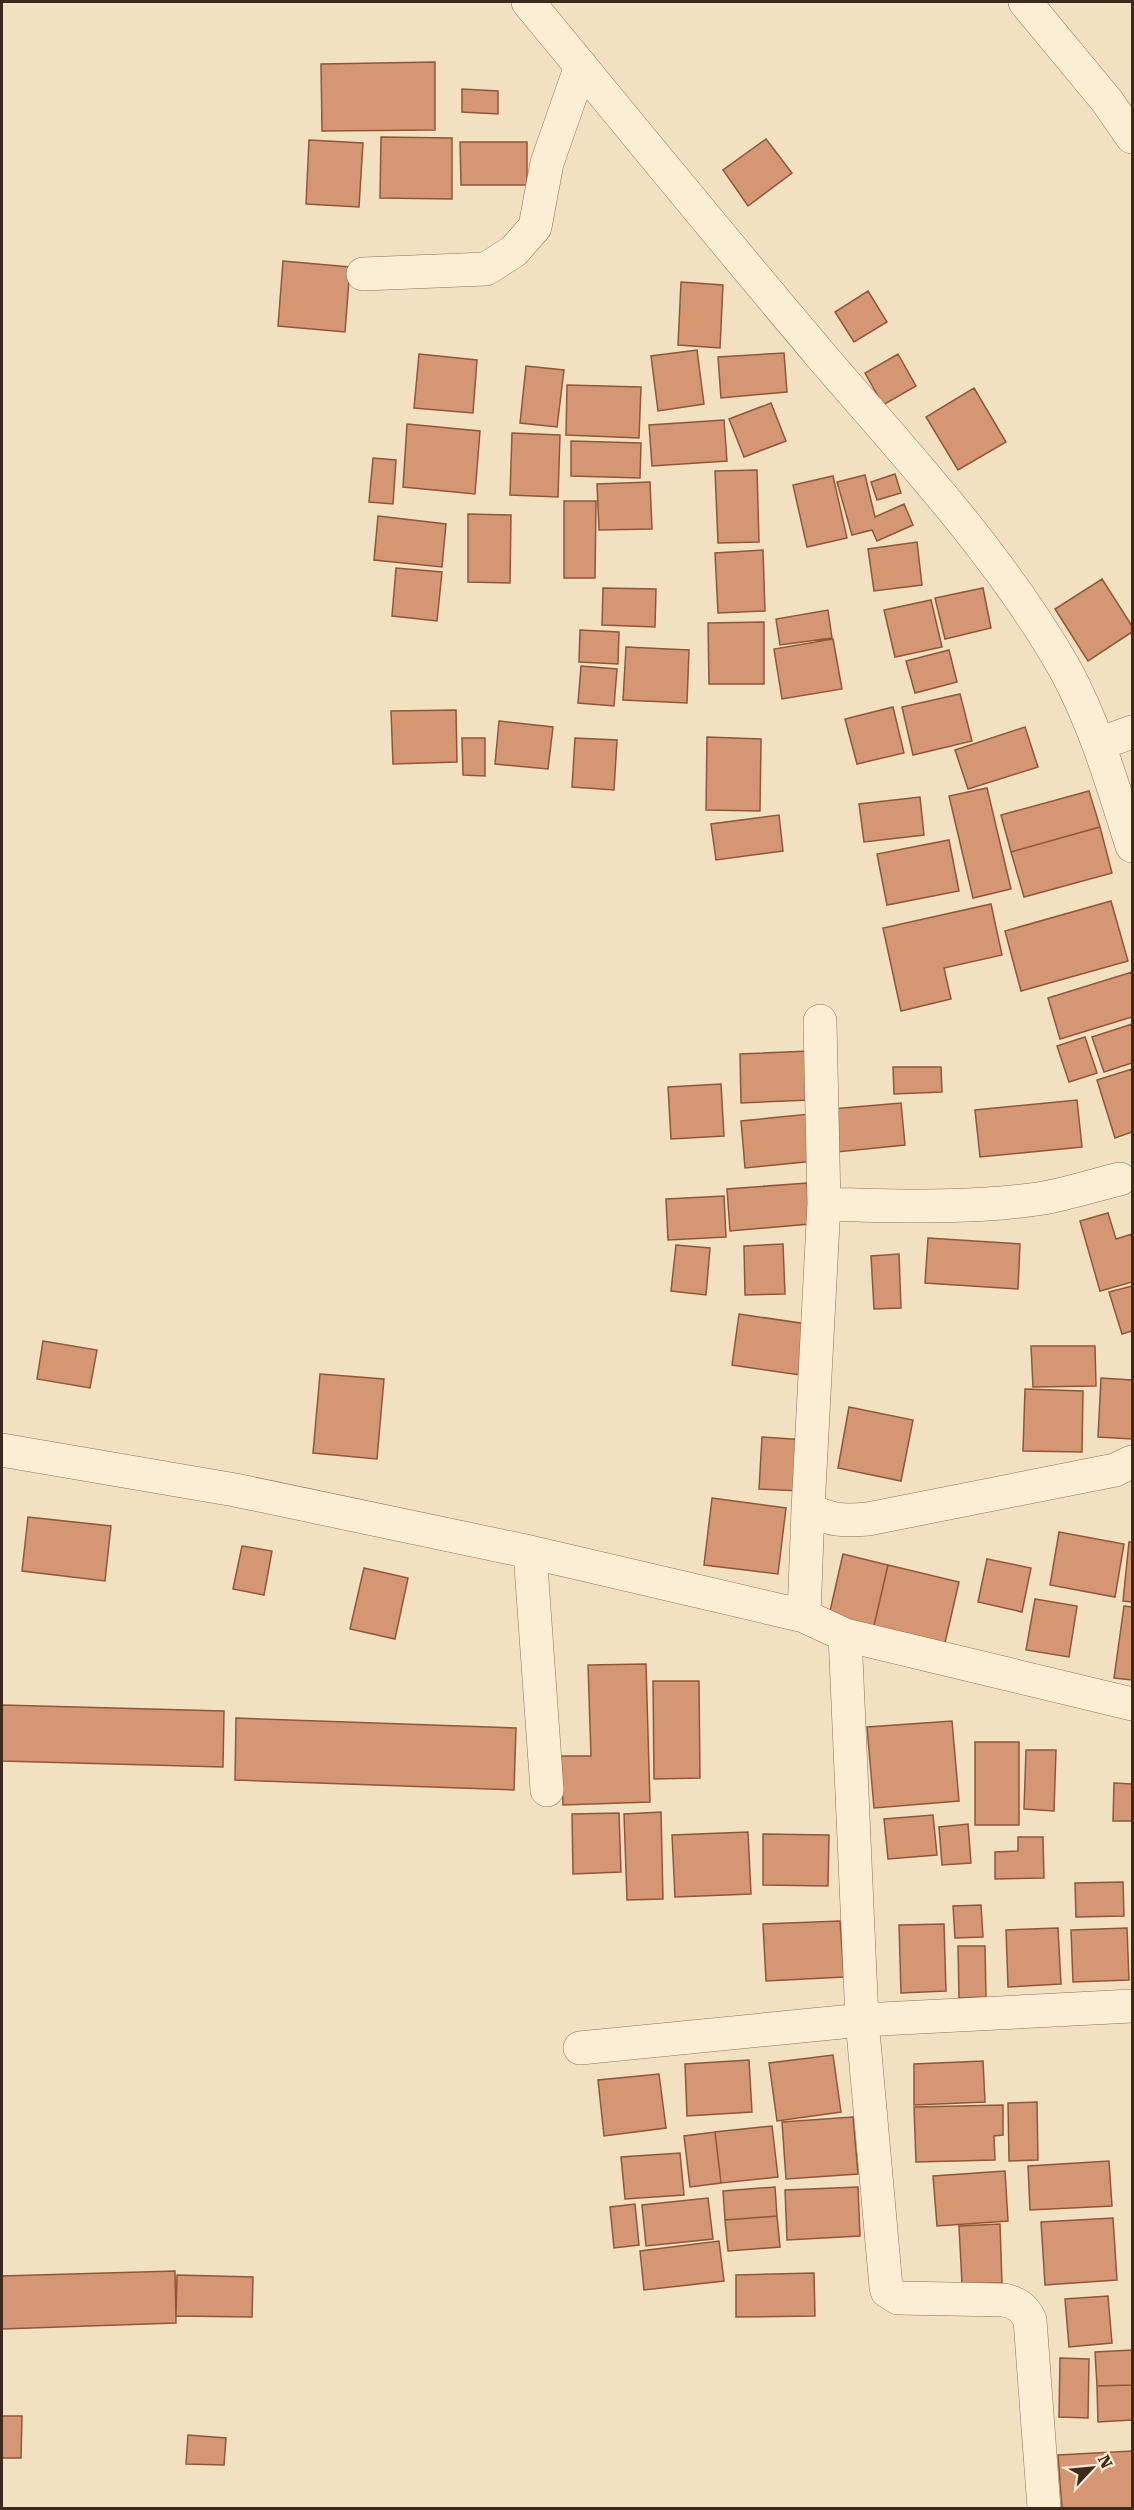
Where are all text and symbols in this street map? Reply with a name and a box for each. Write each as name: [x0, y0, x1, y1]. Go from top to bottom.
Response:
north arrow: [1062, 2438, 1122, 2498]
text: N: [1094, 2452, 1116, 2471]

